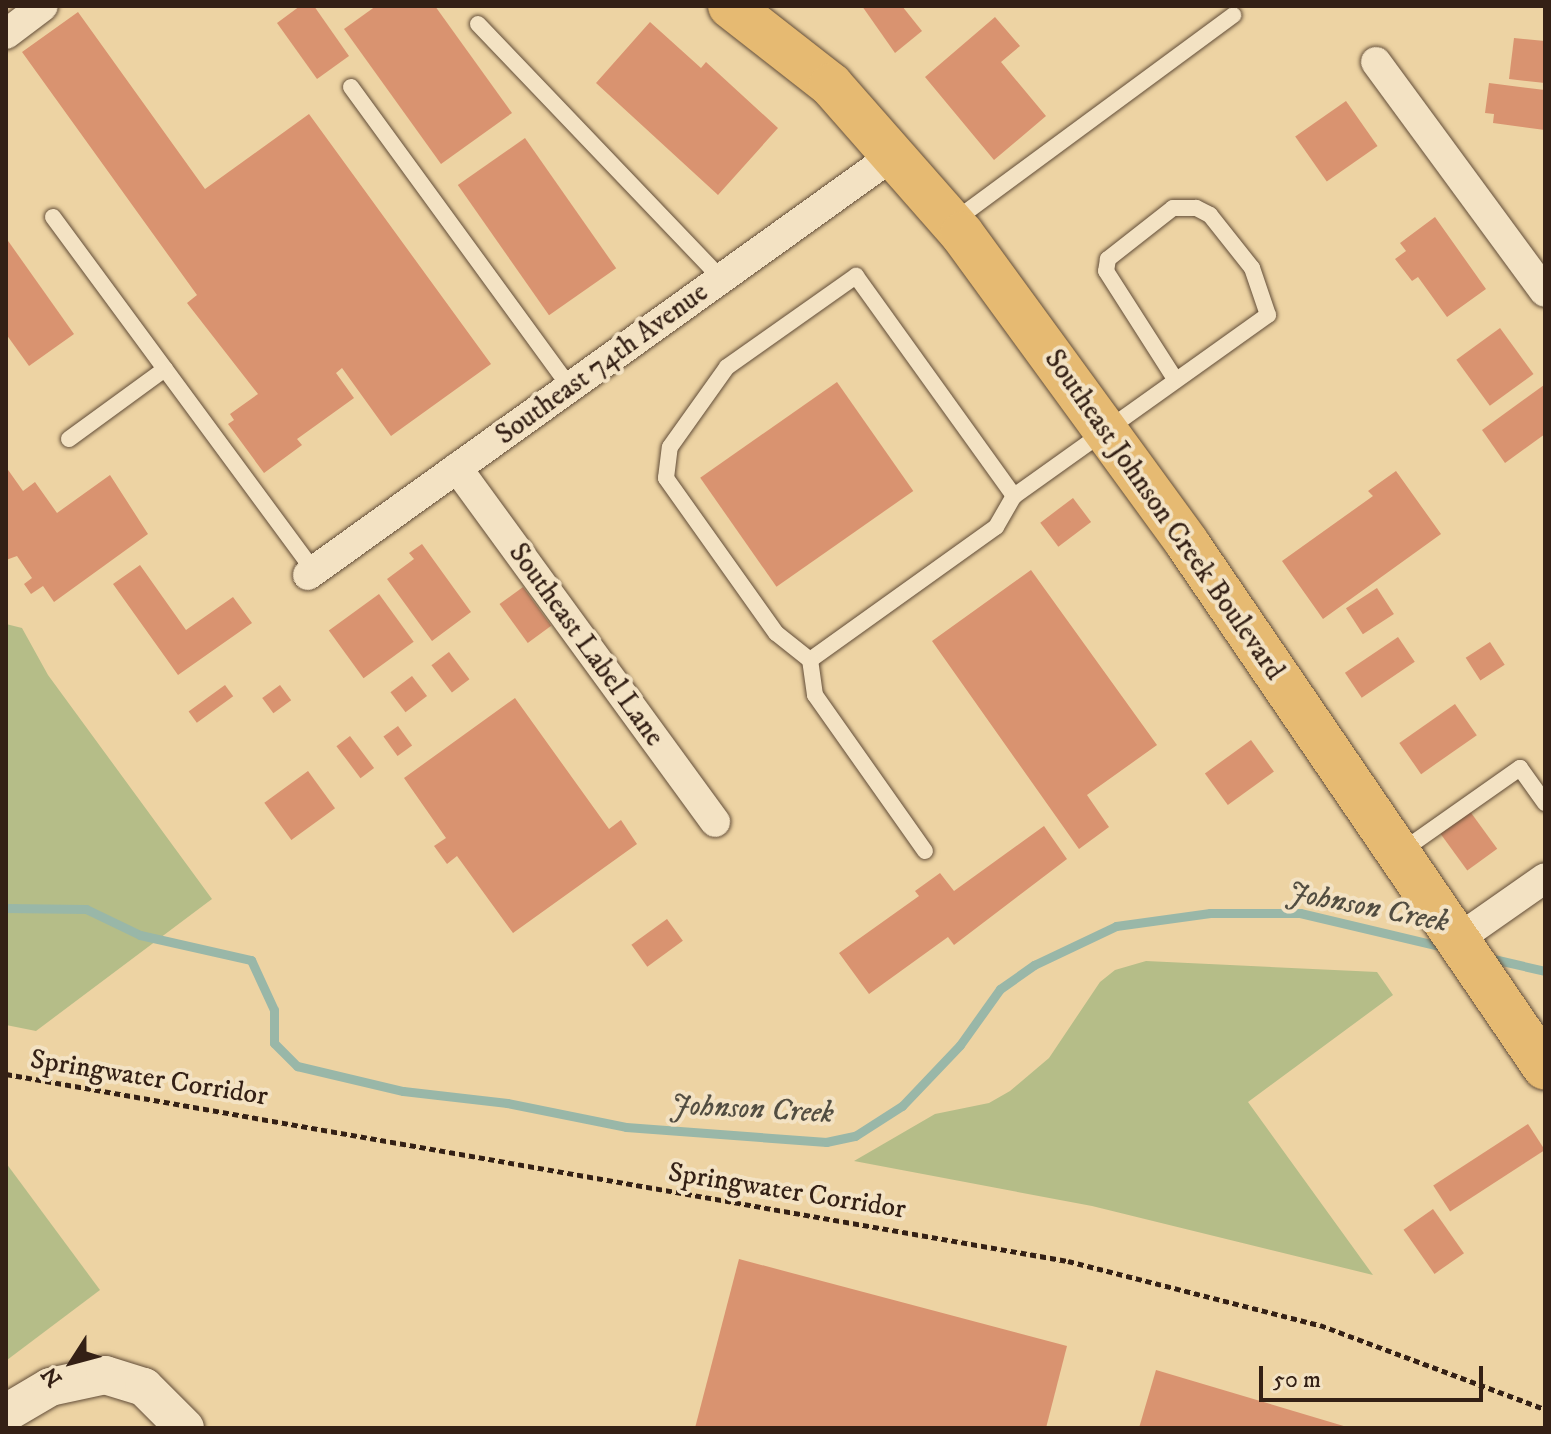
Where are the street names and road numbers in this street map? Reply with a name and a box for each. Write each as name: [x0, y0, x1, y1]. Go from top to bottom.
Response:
street label: Southeast 74th Avenue: [489, 276, 715, 452]
street label: Southeast Johnson Creek Boulevard: [1037, 343, 1291, 687]
street label: Southeast Label Lane: [501, 537, 671, 753]
street label: Springwater Corridor: [28, 1043, 270, 1113]
street label: Springwater Corridor: [666, 1156, 908, 1226]

